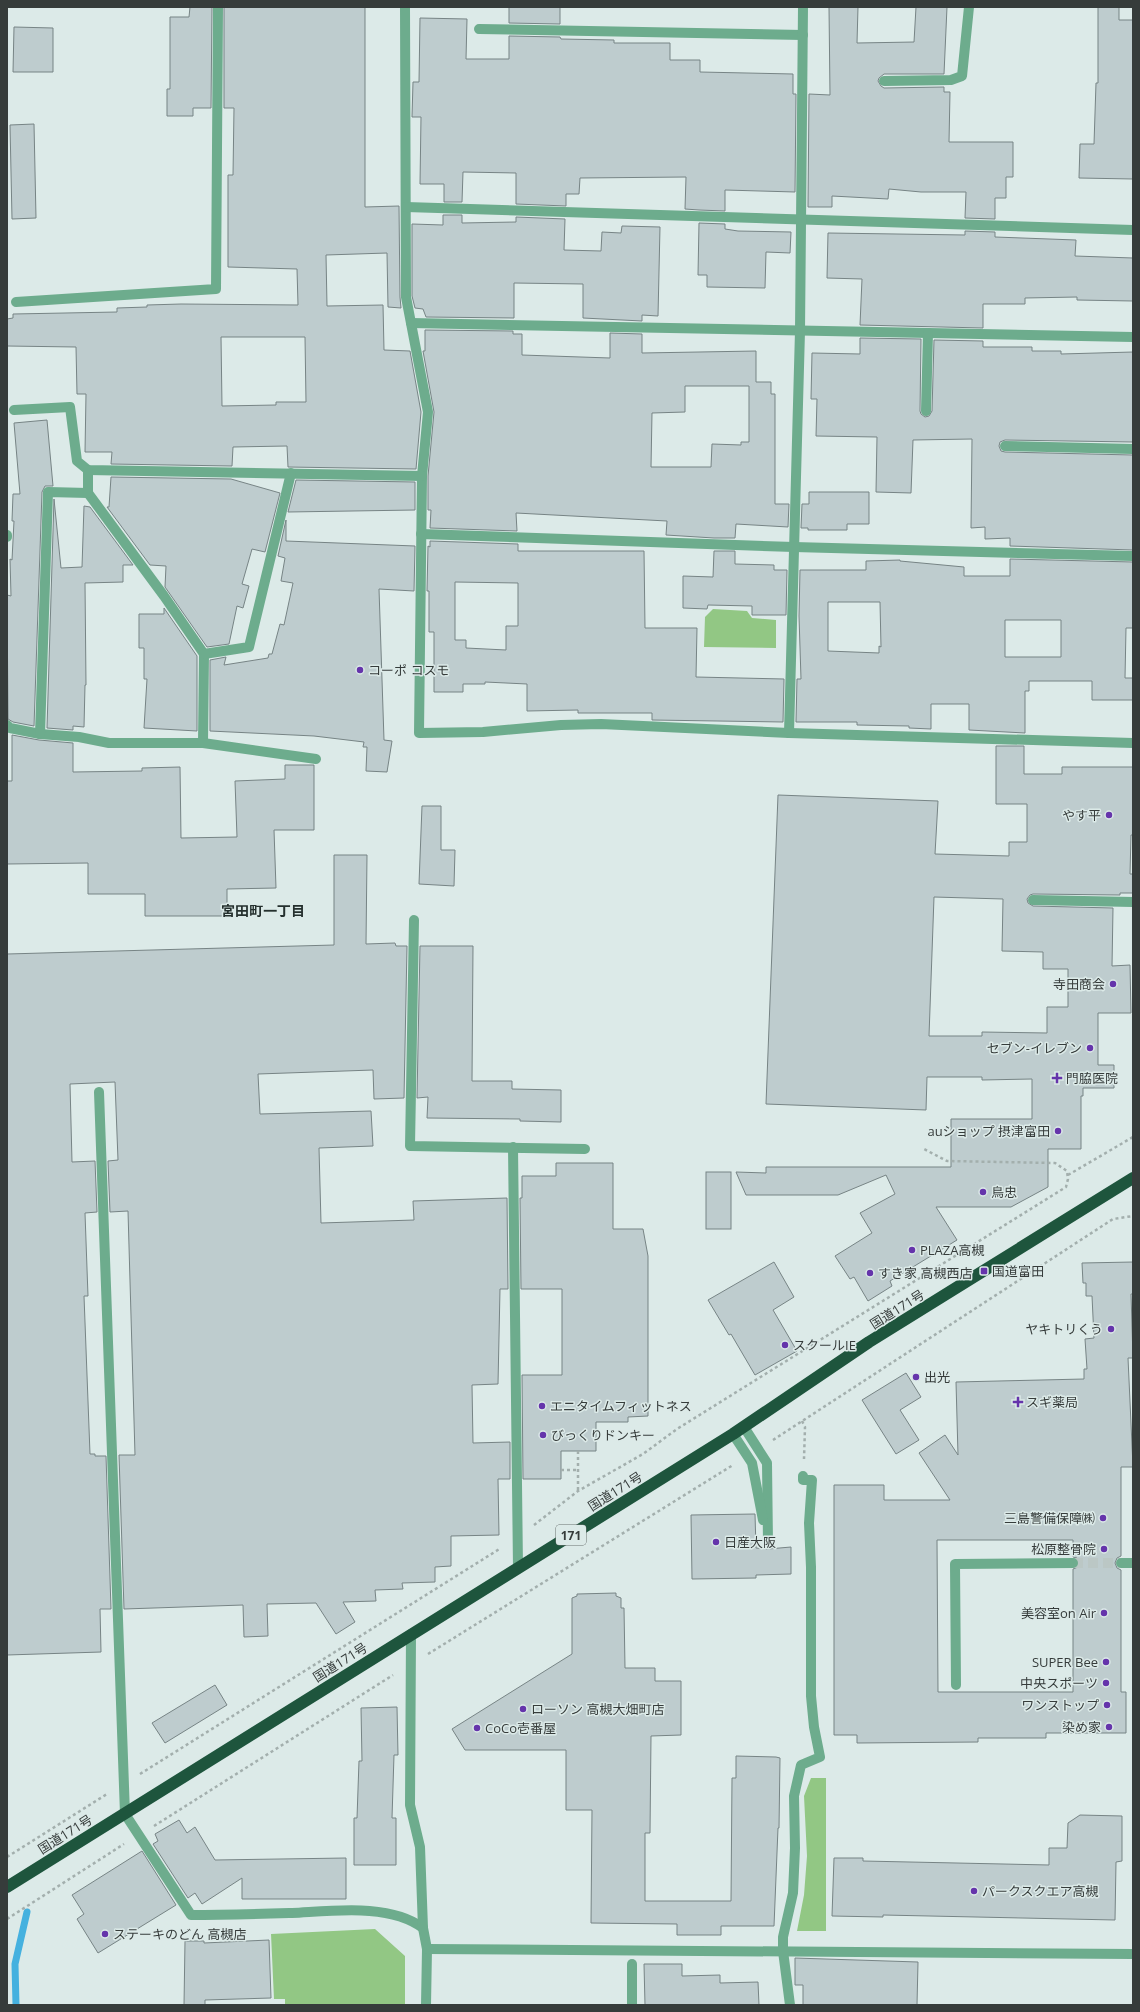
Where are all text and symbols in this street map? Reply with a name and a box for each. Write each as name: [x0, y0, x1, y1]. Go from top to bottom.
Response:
place label: コーポ コスモ: [368, 661, 449, 679]
marker: コーポ コスモ: [355, 665, 365, 675]
place label: やす平: [1062, 806, 1101, 824]
marker: やす平: [1104, 810, 1114, 820]
district label: 宮田町一丁目: [221, 901, 305, 920]
place label: 寺田商会: [1053, 975, 1105, 993]
marker: 寺田商会: [1108, 979, 1118, 989]
place label: セブン-イレブン: [987, 1039, 1082, 1057]
marker: セブン-イレブン: [1085, 1043, 1095, 1053]
place label: 門脇医院: [1066, 1069, 1118, 1087]
marker: 門脇医院: [1051, 1072, 1063, 1084]
place label: auショップ 摂津富田: [927, 1122, 1050, 1140]
marker: auショップ 摂津富田: [1053, 1126, 1063, 1136]
place label: 鳥忠: [991, 1183, 1017, 1201]
marker: 鳥忠: [978, 1187, 988, 1197]
place label: PLAZA高槻: [920, 1241, 985, 1259]
marker: PLAZA高槻: [907, 1245, 917, 1255]
place label: 国道富田: [992, 1262, 1044, 1280]
place label: すき家 高槻西店: [878, 1264, 972, 1282]
marker: 国道富田: [979, 1266, 989, 1276]
marker: すき家 高槻西店: [865, 1268, 875, 1278]
street label: 国道171号: [866, 1285, 928, 1333]
place label: ヤキトリくう: [1025, 1320, 1103, 1338]
marker: ヤキトリくう: [1106, 1324, 1116, 1334]
place label: スクールIE: [793, 1336, 856, 1354]
marker: スクールIE: [780, 1340, 790, 1350]
place label: 出光: [924, 1368, 950, 1386]
marker: 出光: [911, 1372, 921, 1382]
place label: スギ薬局: [1026, 1393, 1078, 1411]
place label: エニタイムフィットネス: [550, 1397, 692, 1415]
marker: スギ薬局: [1013, 1397, 1023, 1407]
marker: エニタイムフィットネス: [537, 1401, 547, 1411]
place label: びっくりドンキー: [551, 1426, 655, 1444]
marker: びっくりドンキー: [538, 1430, 548, 1440]
street label: 国道171号: [584, 1467, 646, 1515]
place label: 三島警備保障㈱: [1004, 1509, 1095, 1527]
marker: 三島警備保障㈱: [1098, 1513, 1108, 1523]
road number: 171: [556, 1525, 586, 1545]
place label: 日産大阪: [724, 1533, 776, 1551]
marker: 日産大阪: [711, 1537, 721, 1547]
place label: 松原整骨院: [1031, 1540, 1096, 1558]
marker: 松原整骨院: [1099, 1544, 1109, 1554]
place label: 美容室on Air: [1021, 1604, 1097, 1622]
marker: 美容室on Air: [1099, 1608, 1109, 1618]
street label: 国道171号: [309, 1638, 371, 1686]
place label: SUPER Bee: [1032, 1653, 1098, 1671]
marker: SUPER Bee: [1101, 1657, 1111, 1667]
place label: 中央スポーツ: [1020, 1674, 1098, 1692]
marker: 中央スポーツ: [1101, 1678, 1111, 1688]
place label: ワンストップ: [1021, 1696, 1099, 1714]
place label: ローソン 高槻大畑町店: [531, 1700, 664, 1718]
marker: ワンストップ: [1102, 1700, 1112, 1710]
marker: ローソン 高槻大畑町店: [518, 1704, 528, 1714]
place label: 染め家: [1062, 1718, 1101, 1736]
place label: CoCo壱番屋: [485, 1719, 556, 1737]
marker: 染め家: [1104, 1722, 1114, 1732]
marker: CoCo壱番屋: [472, 1723, 482, 1733]
street label: 国道171号: [34, 1810, 96, 1858]
place label: パークスクエア高槻: [982, 1882, 1099, 1900]
marker: パークスクエア高槻: [969, 1886, 979, 1896]
place label: ステーキのどん 高槻店: [113, 1925, 246, 1943]
marker: ステーキのどん 高槻店: [100, 1929, 110, 1939]

